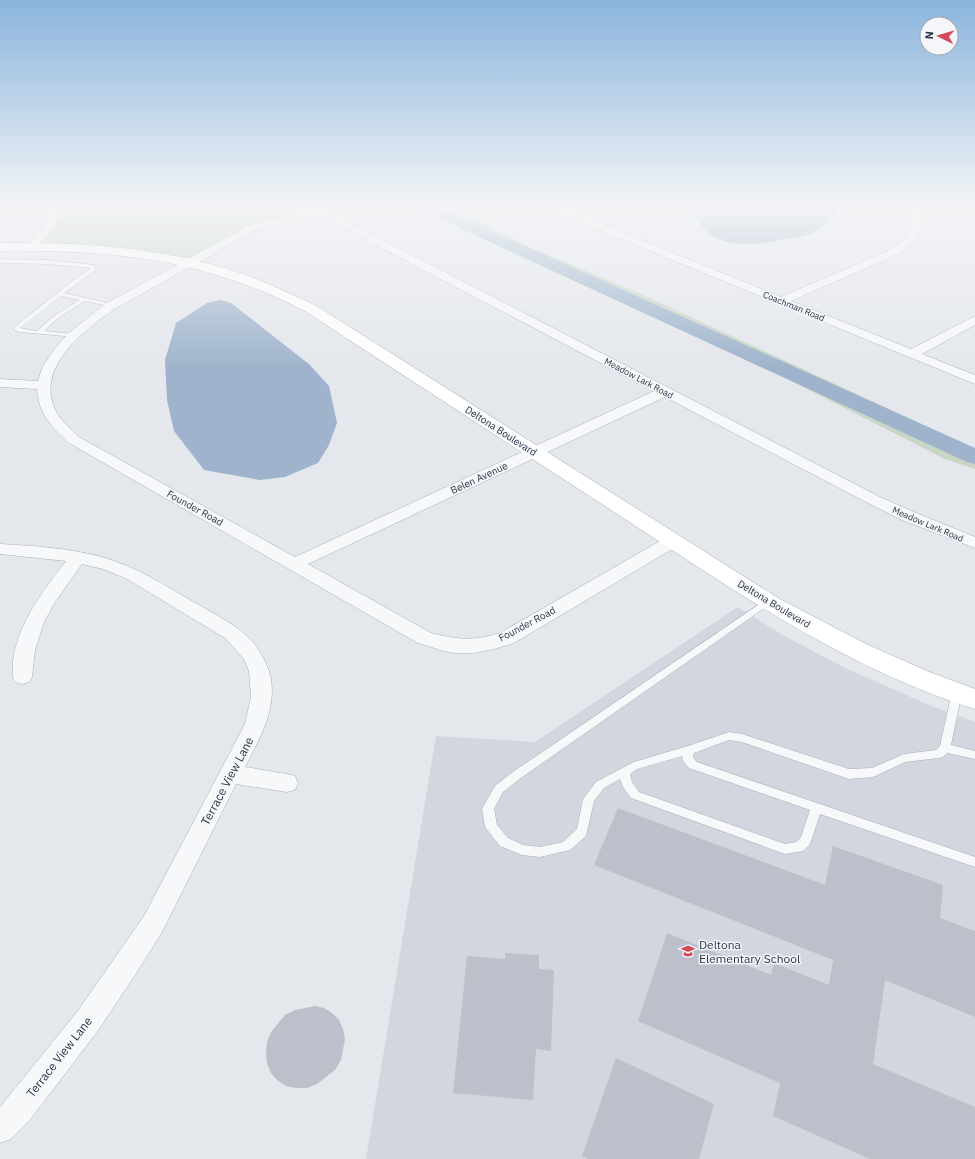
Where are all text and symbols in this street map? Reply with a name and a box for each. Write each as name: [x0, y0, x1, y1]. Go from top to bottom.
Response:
north arrow: [919, 16, 959, 56]
text: N: [922, 31, 936, 40]
street label: Coachman Road: [761, 289, 827, 323]
street label: Meadow Lark Road: [603, 355, 675, 401]
street label: Deltona Boulevard: [463, 403, 539, 459]
street label: Belen Avenue: [448, 459, 510, 497]
street label: Founder Road: [164, 487, 226, 529]
street label: Meadow Lark Road: [891, 504, 965, 544]
street label: Deltona Boulevard: [735, 577, 813, 631]
street label: Founder Road: [496, 604, 558, 644]
street label: Terrace View Lane: [197, 734, 257, 828]
place label: Deltona Elementary School: [699, 937, 800, 966]
school or university icon: Deltona Elementary School: [680, 943, 696, 959]
street label: Terrace View Lane: [23, 1013, 95, 1100]

